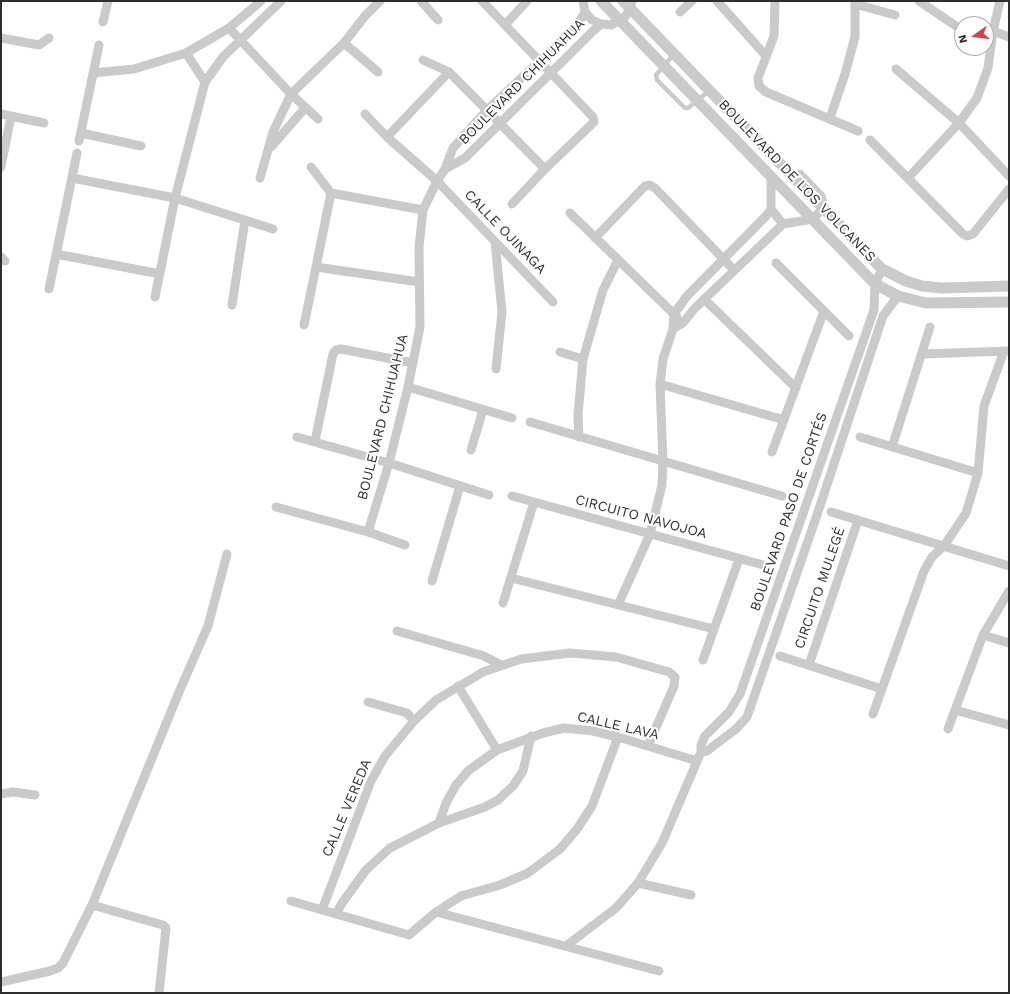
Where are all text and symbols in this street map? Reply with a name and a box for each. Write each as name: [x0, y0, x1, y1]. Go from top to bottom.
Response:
street label: BOULEVARD CHIHUAHUA: [456, 16, 588, 148]
north arrow: [954, 16, 994, 56]
text: N: [956, 33, 970, 44]
street label: BOULEVARD DE LOS VOLCANES: [715, 96, 879, 266]
street label: CALLE OJINAGA: [461, 186, 549, 278]
street label: BOULEVARD CHIHUAHUA: [354, 332, 412, 502]
street label: BOULEVARD PASO DE CORTÉS: [747, 410, 831, 614]
street label: CIRCUITO NAVOJOA: [573, 491, 709, 543]
street label: CIRCUITO MULEGÉ: [791, 525, 849, 651]
street label: CALLE LAVA: [575, 708, 661, 744]
street label: CALLE VEREDA: [319, 757, 375, 859]

